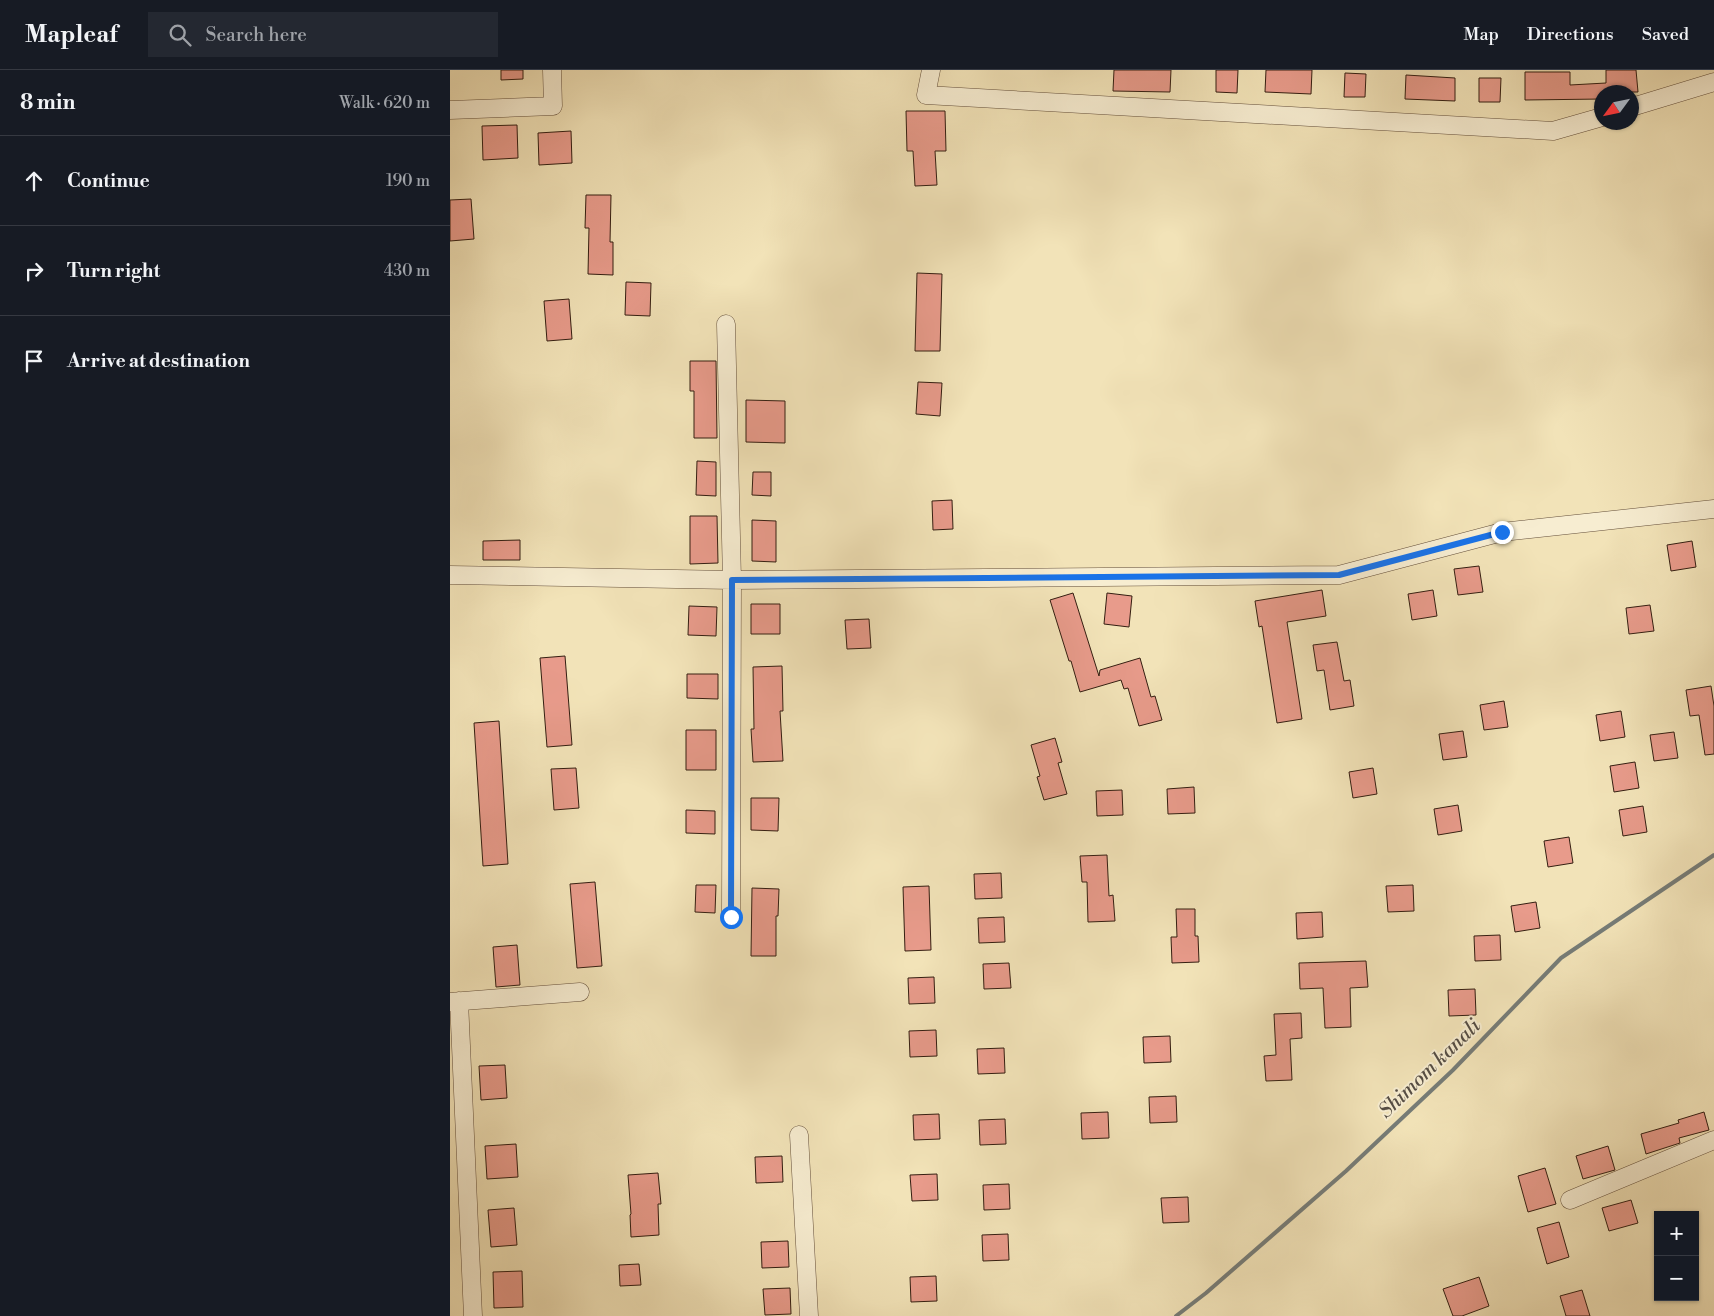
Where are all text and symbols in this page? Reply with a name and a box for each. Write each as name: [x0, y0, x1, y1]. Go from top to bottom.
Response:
search box: [148, 12, 498, 57]
text: Mapleaf: [25, 20, 118, 50]
icon: search: [166, 21, 194, 49]
text: Search here: [206, 23, 307, 47]
text: Map: [1463, 23, 1499, 46]
text: Directions: [1527, 23, 1614, 46]
text: Saved: [1642, 23, 1689, 46]
north arrow: [1594, 85, 1639, 130]
text: 8 min: [20, 90, 75, 116]
text: Walk · 620 m: [339, 93, 430, 113]
icon: ahead: [20, 167, 48, 195]
text: Continue: [67, 169, 150, 193]
text: 190 m: [386, 171, 430, 191]
icon: right: [20, 257, 48, 285]
text: Turn right: [67, 259, 160, 283]
text: 430 m: [384, 261, 430, 281]
icon: arrive: [20, 347, 48, 375]
text: Arrive at destination: [67, 349, 250, 373]
route end: [1491, 521, 1514, 544]
route start: [720, 906, 743, 929]
water label: Shimom kanali: [1374, 1013, 1487, 1124]
map controls: [1654, 1211, 1699, 1301]
button: +: [1654, 1211, 1699, 1256]
button: −: [1654, 1256, 1699, 1301]

